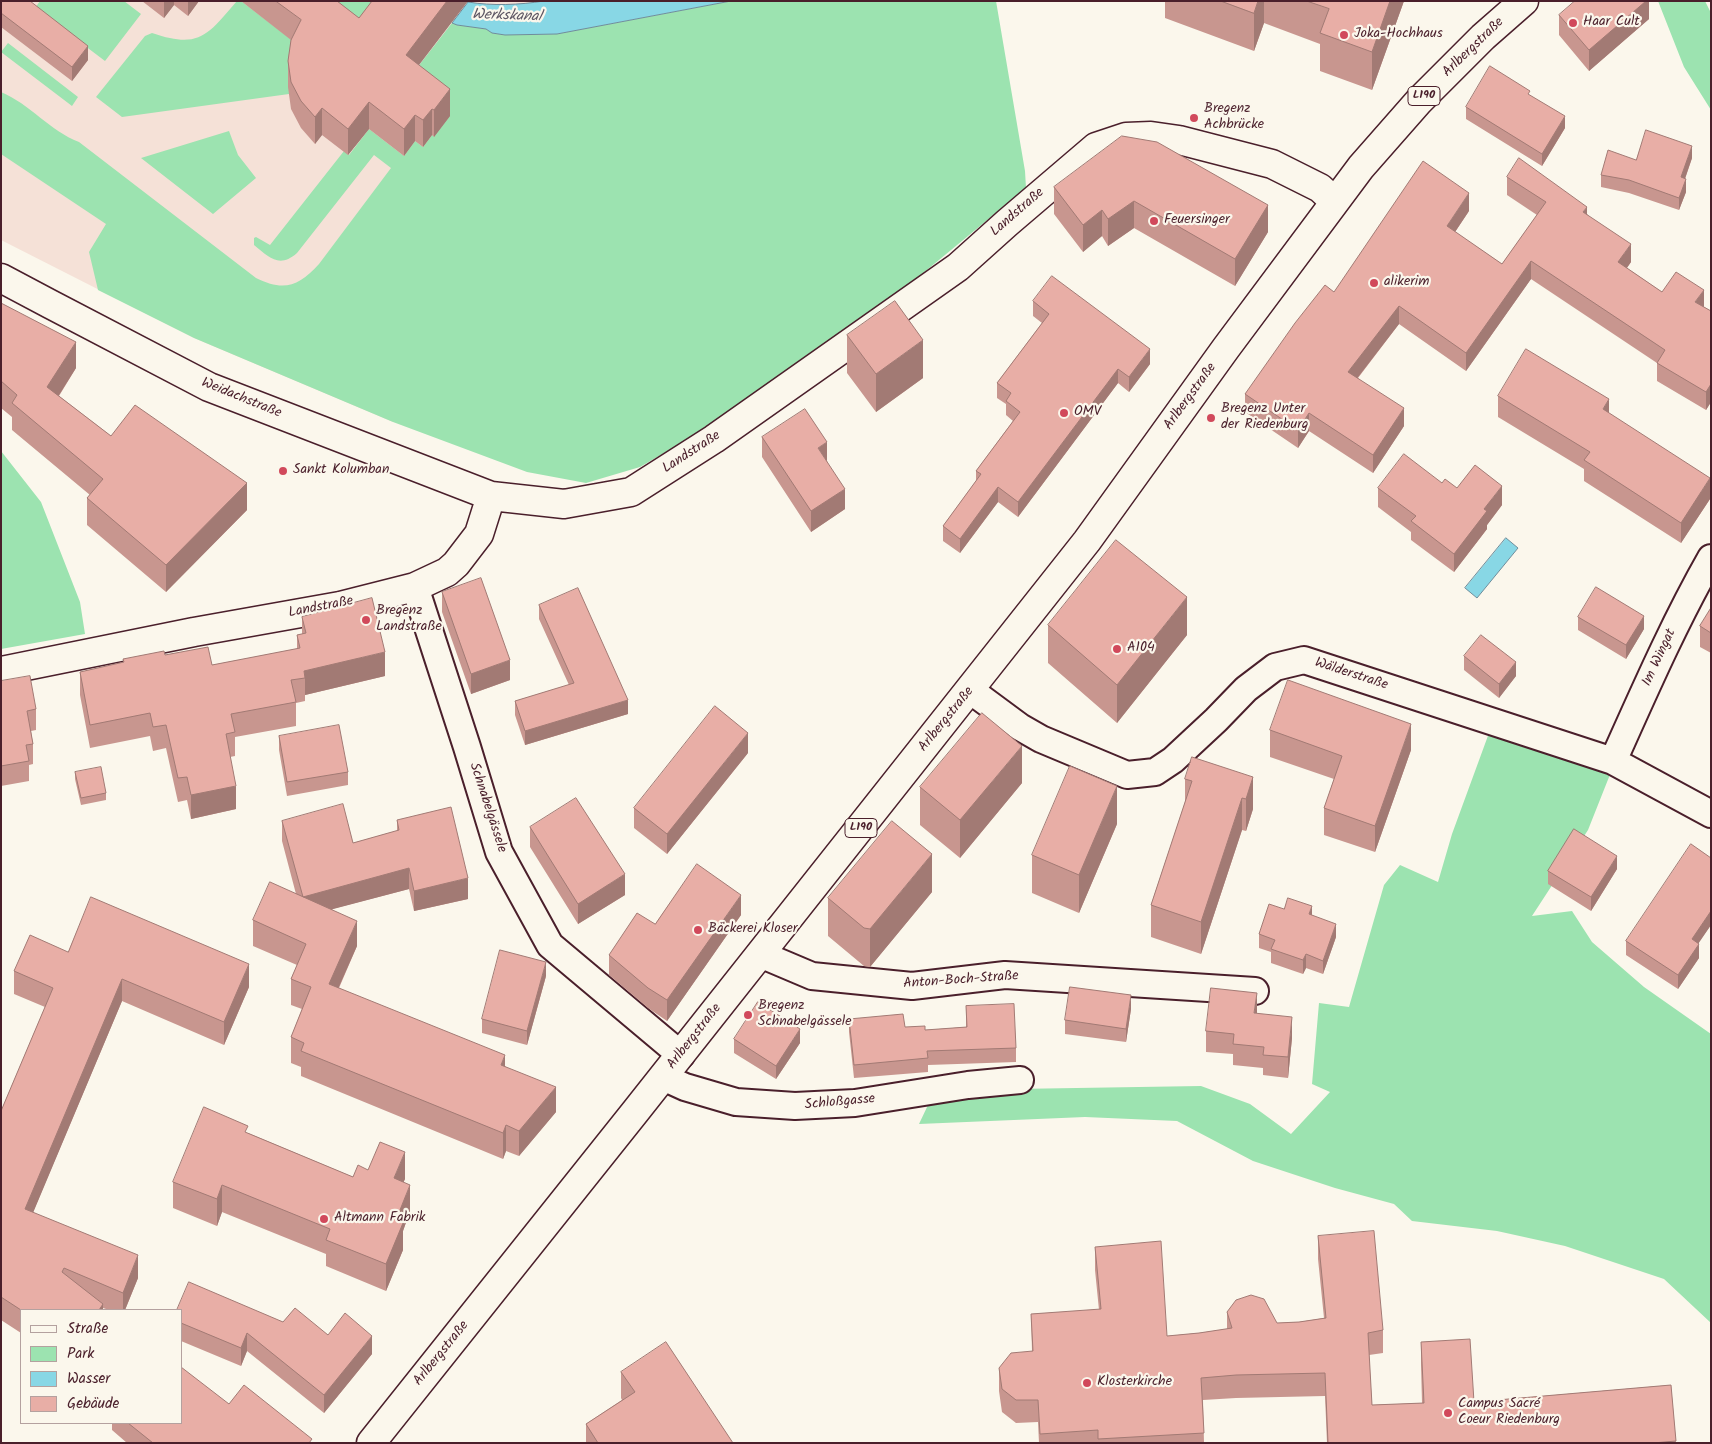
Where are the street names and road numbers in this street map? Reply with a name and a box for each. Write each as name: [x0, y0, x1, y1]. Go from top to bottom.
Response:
street label: Arlbergstraße: [1440, 15, 1508, 81]
road number: L190: [1408, 86, 1440, 105]
street label: Landstraße: [988, 185, 1048, 241]
street label: Arlbergstraße: [1161, 360, 1221, 434]
street label: Weidachstraße: [198, 375, 284, 423]
street label: Landstraße: [660, 428, 724, 478]
street label: Landstraße: [287, 593, 355, 623]
street label: Im Wingat: [1639, 627, 1681, 689]
street label: Wälderstraße: [1312, 655, 1390, 695]
street label: Arlbergstraße: [916, 684, 978, 756]
street label: Schnabelgässele: [465, 761, 509, 855]
road number: L190: [845, 818, 877, 838]
street label: Anton-Boch-Straße: [903, 969, 1019, 993]
street label: Arlbergstraße: [664, 1001, 726, 1073]
street label: Schloßgasse: [804, 1092, 876, 1114]
street label: Arlbergstraße: [411, 1318, 473, 1390]

